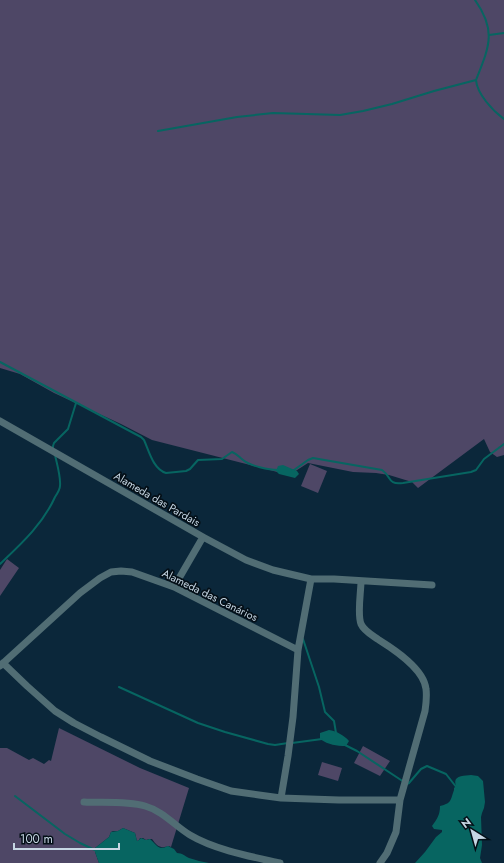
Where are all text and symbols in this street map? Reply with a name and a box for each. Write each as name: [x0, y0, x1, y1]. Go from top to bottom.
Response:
street label: Alameda das Pardais: [111, 468, 204, 530]
street label: Alameda das Canários: [160, 565, 261, 625]
north arrow: [452, 811, 492, 851]
text: N: [458, 814, 474, 832]
scale bar: [14, 825, 119, 851]
text: 100 m: [20, 830, 53, 848]

